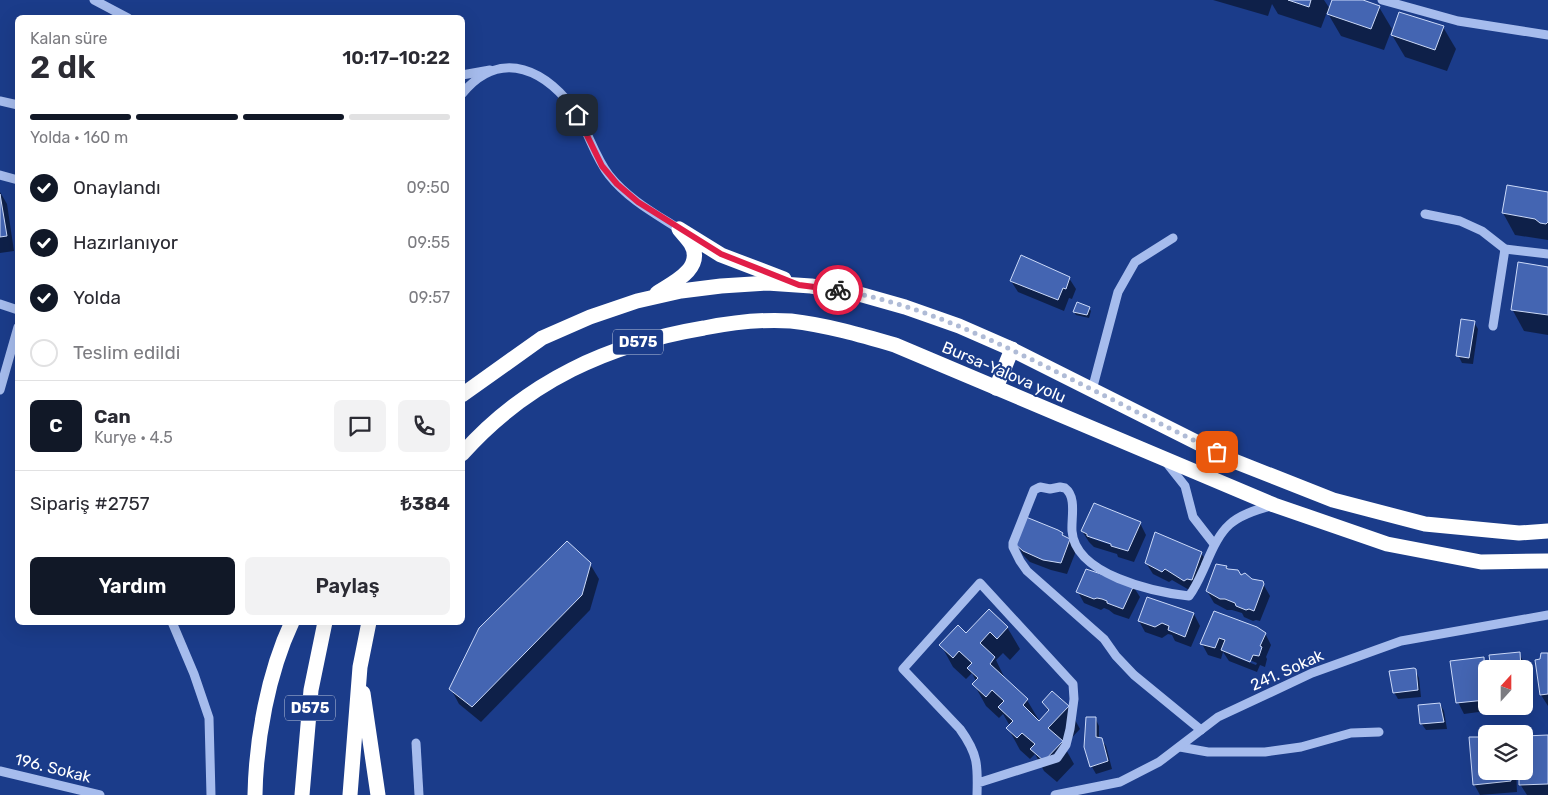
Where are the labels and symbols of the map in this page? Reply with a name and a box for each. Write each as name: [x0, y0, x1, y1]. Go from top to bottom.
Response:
pin: [556, 94, 598, 136]
courier: [813, 265, 863, 315]
road number: D575: [613, 330, 663, 354]
street label: Bursa-Yalova yolu: [939, 337, 1069, 407]
pin: [1196, 431, 1238, 473]
street label: 241. Sokak: [1248, 645, 1327, 695]
north arrow: [1478, 660, 1532, 715]
road number: D575: [285, 696, 335, 720]
street label: 196. Sokak: [13, 749, 94, 787]

